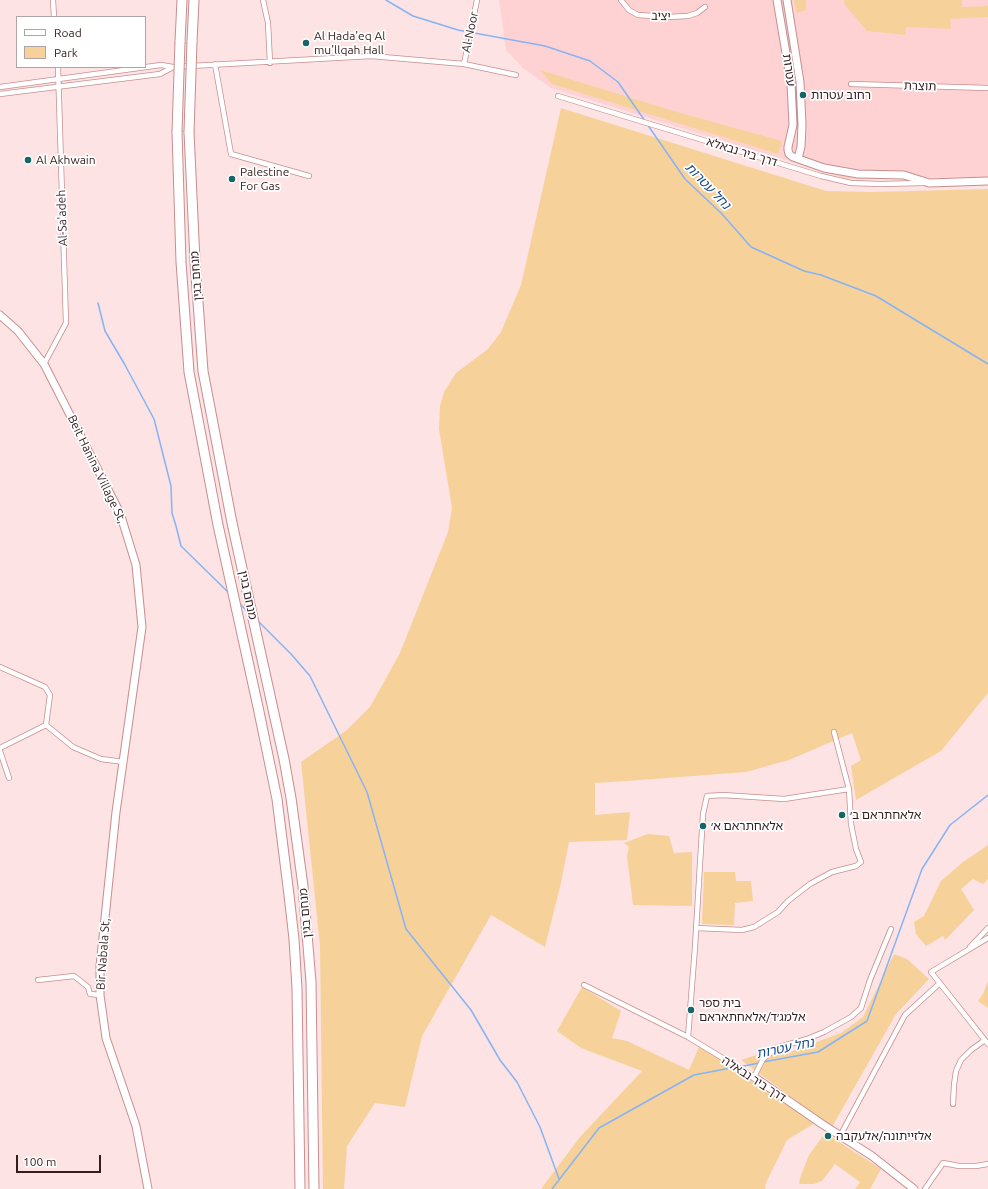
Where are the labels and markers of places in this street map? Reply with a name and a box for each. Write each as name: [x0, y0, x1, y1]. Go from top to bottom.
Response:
place label: Al Hada'eq Al mu'llqah Hall: [314, 29, 385, 57]
marker: Al Hada'eq Al mu'llqah Hall: [301, 38, 311, 48]
place label: רחוב עטרות: [811, 88, 871, 102]
marker: רחוב עטרות: [798, 90, 808, 100]
place label: Al Akhwain: [36, 153, 96, 167]
marker: Al Akhwain: [23, 155, 33, 165]
place label: Palestine For Gas: [240, 165, 289, 193]
marker: Palestine For Gas: [227, 174, 237, 184]
place label: אלאחתראם ב׳: [850, 808, 921, 822]
marker: אלאחתראם ב׳: [837, 810, 847, 820]
place label: אלאחתראם א׳: [711, 819, 783, 833]
marker: אלאחתראם א׳: [698, 821, 708, 831]
place label: בית ספר אלמג׳ד/אלאחתאראם: [699, 996, 806, 1024]
marker: בית ספר אלמג׳ד/אלאחתאראם: [686, 1005, 696, 1015]
place label: אלזייתונה/אלעקבה: [836, 1129, 932, 1143]
marker: אלזייתונה/אלעקבה: [823, 1131, 833, 1141]

